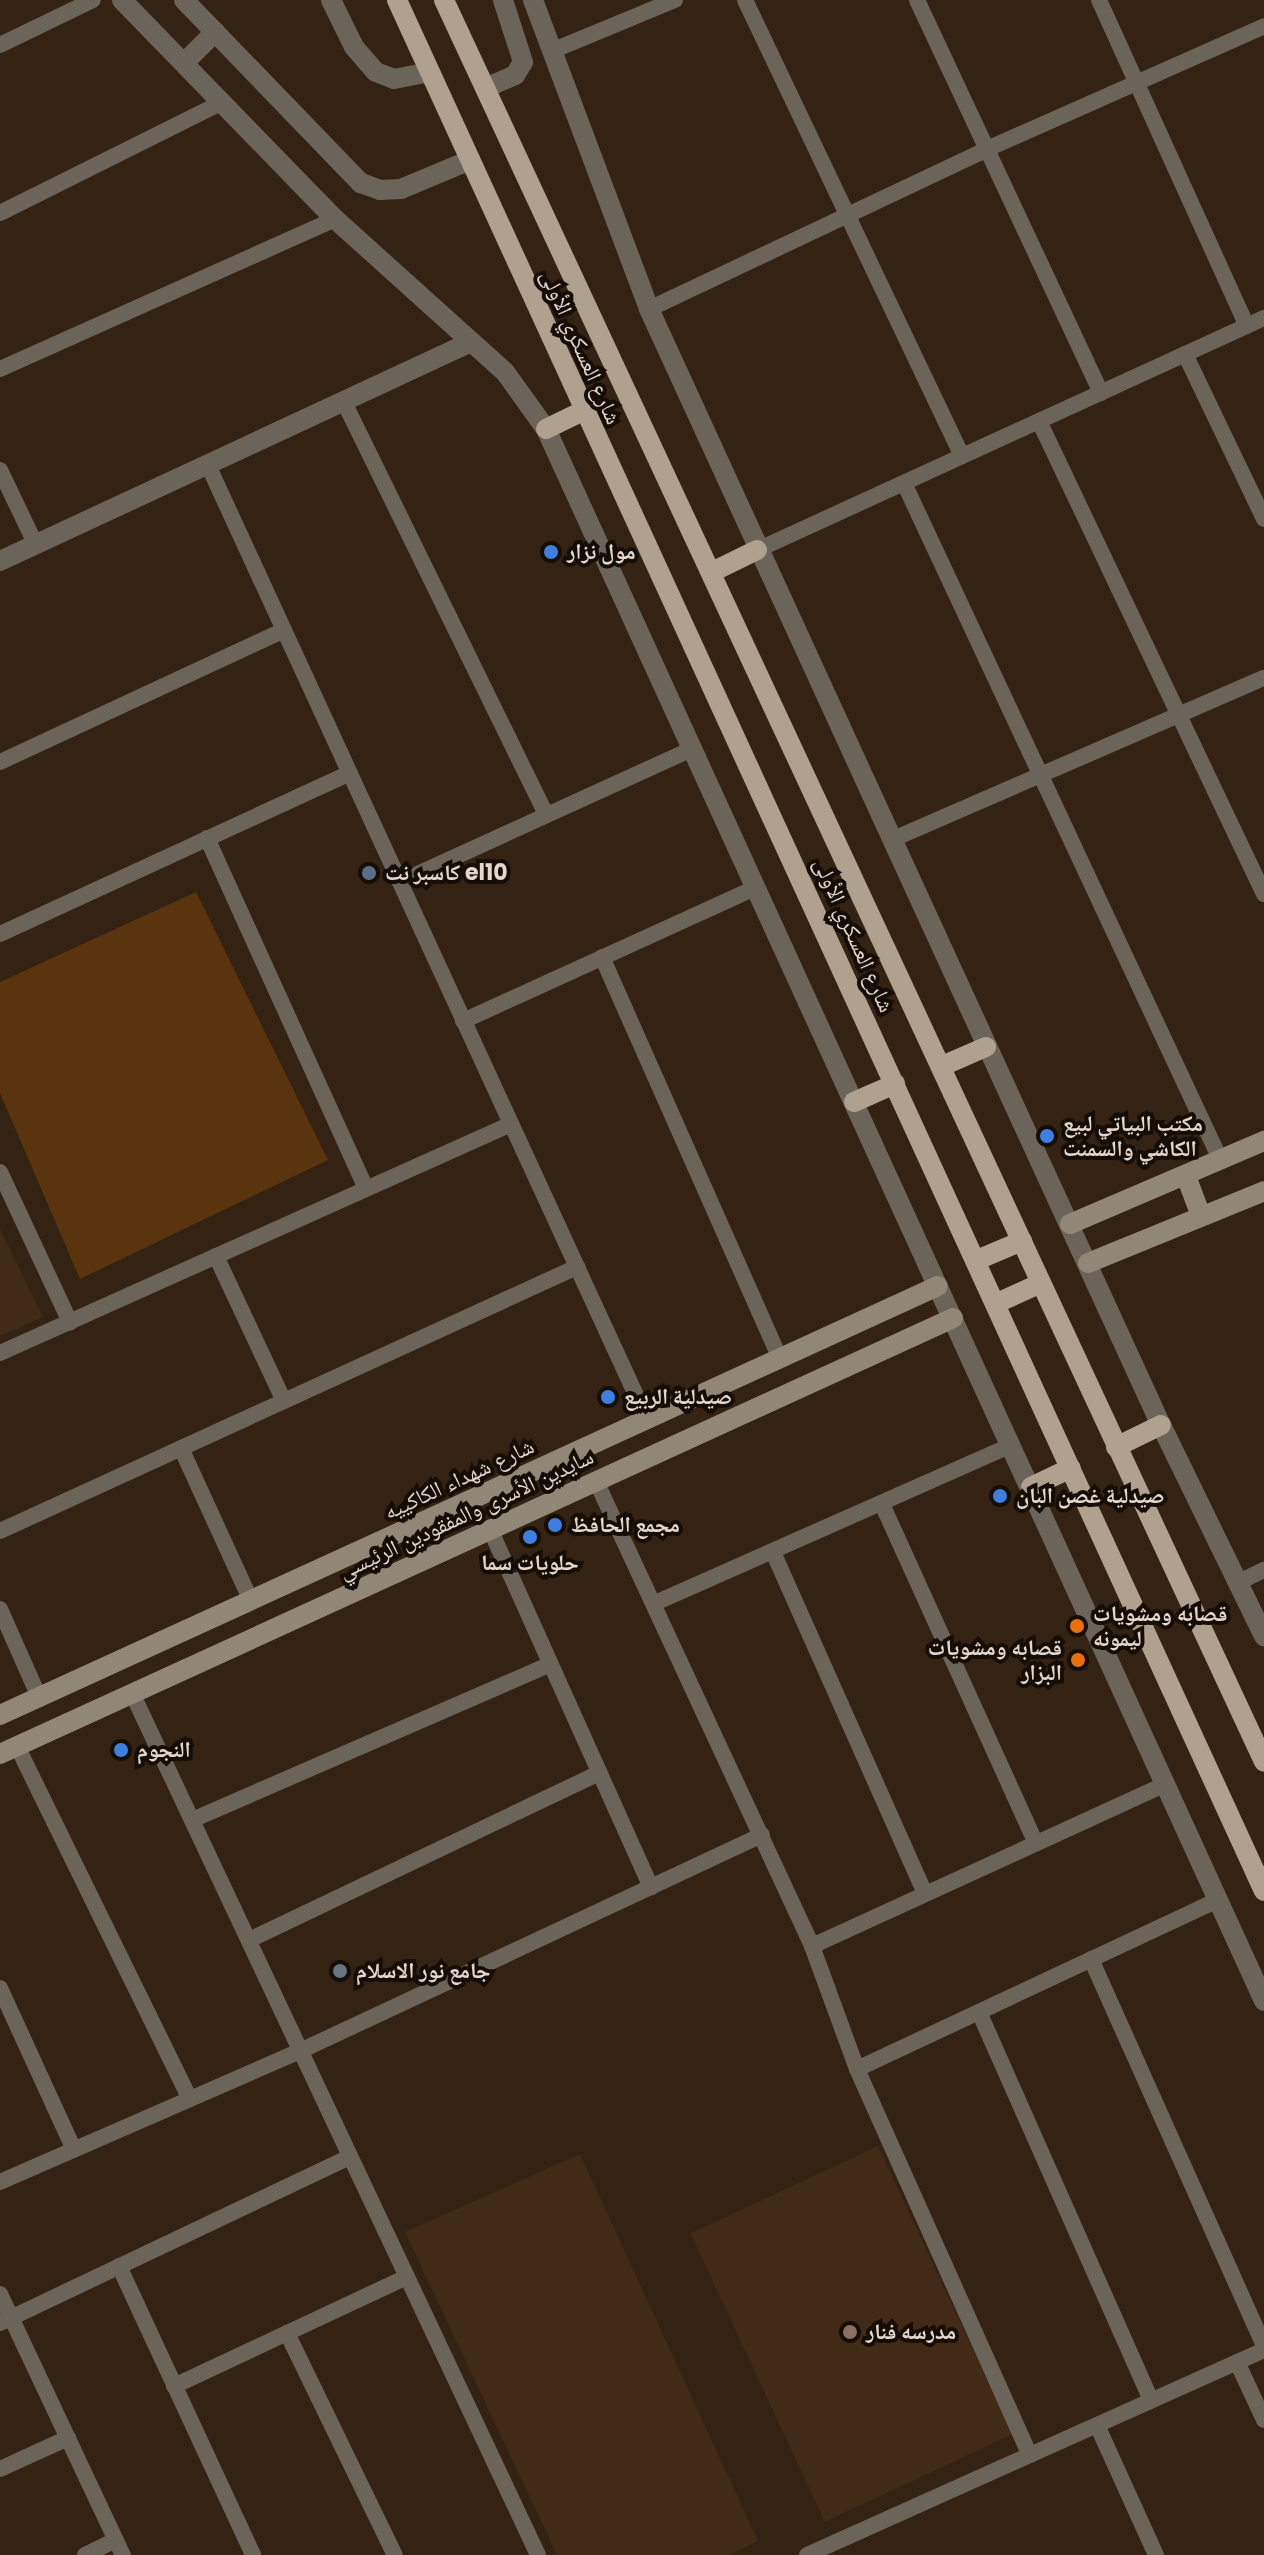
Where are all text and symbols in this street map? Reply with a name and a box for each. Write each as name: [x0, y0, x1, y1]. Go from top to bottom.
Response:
street label: شارع العسكري الأولى: [535, 266, 627, 428]
place label: مول نزار: [567, 539, 636, 565]
marker: مول نزار: [542, 543, 560, 561]
street label: شارع العسكري الأولى: [808, 854, 900, 1016]
place label: كاسبر نت el10: [385, 860, 508, 886]
marker: كاسبر نت el10: [360, 864, 378, 882]
place label: مكتب البياتي لبيع الكاشي والسمنت: [1063, 1110, 1203, 1162]
marker: مكتب البياتي لبيع الكاشي والسمنت: [1038, 1127, 1056, 1145]
place label: صيدلية الربيع: [624, 1384, 732, 1410]
marker: صيدلية الربيع: [599, 1388, 617, 1406]
street label: شارع شهداء الكاكييه: [380, 1433, 538, 1525]
street label: سايدين الأسرى والمفقودين الرئيسي: [334, 1443, 598, 1585]
place label: صيدلية غصن البان: [1016, 1483, 1165, 1509]
marker: صيدلية غصن البان: [991, 1487, 1009, 1505]
place label: مجمع الحافظ: [571, 1512, 680, 1538]
marker: مجمع الحافظ: [546, 1516, 564, 1534]
marker: حلويات سما: [521, 1528, 539, 1546]
place label: حلويات سما: [481, 1550, 579, 1576]
place label: قصابه ومشويات ليمونه: [1093, 1600, 1227, 1652]
marker: قصابه ومشويات ليمونه: [1068, 1617, 1086, 1635]
place label: قصابه ومشويات البزار: [928, 1634, 1062, 1686]
marker: قصابه ومشويات البزار: [1069, 1651, 1087, 1669]
place label: النجوم: [137, 1737, 191, 1763]
marker: النجوم: [112, 1741, 130, 1759]
place label: جامع نور الاسلام: [356, 1958, 491, 1984]
marker: جامع نور الاسلام: [331, 1962, 349, 1980]
place label: مدرسه فنار: [866, 2319, 956, 2345]
marker: مدرسه فنار: [841, 2323, 859, 2341]

